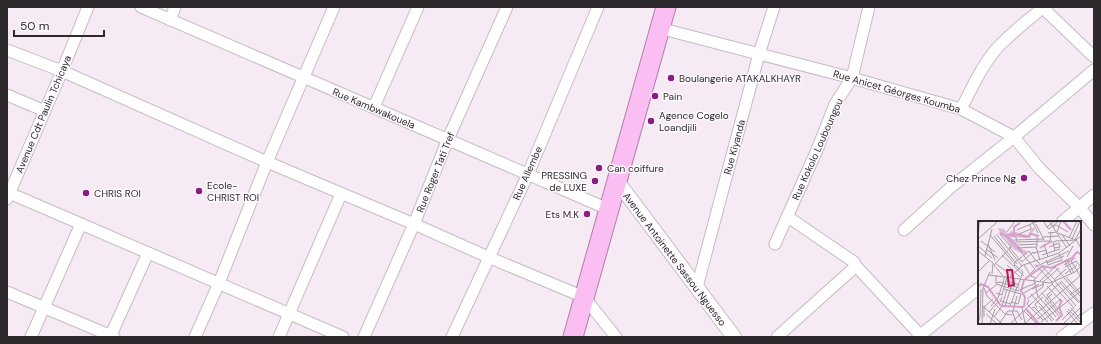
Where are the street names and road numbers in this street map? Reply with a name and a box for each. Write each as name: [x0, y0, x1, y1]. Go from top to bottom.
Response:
street label: Avenue Cdt Paulin Tchicaya: [13, 53, 74, 175]
street label: Rue Anicet Géorges Koumba: [832, 67, 962, 116]
street label: Rue Kambwakouela: [330, 85, 417, 132]
street label: Rue Kokolo Louboungou: [789, 96, 846, 202]
street label: Rue Kiyanda: [721, 118, 748, 176]
street label: Rue Roger Tati Tref: [413, 130, 458, 214]
street label: Rue Allembe: [510, 144, 545, 202]
street label: Avenue Antoinette Sassou Nguesso: [620, 190, 729, 329]

